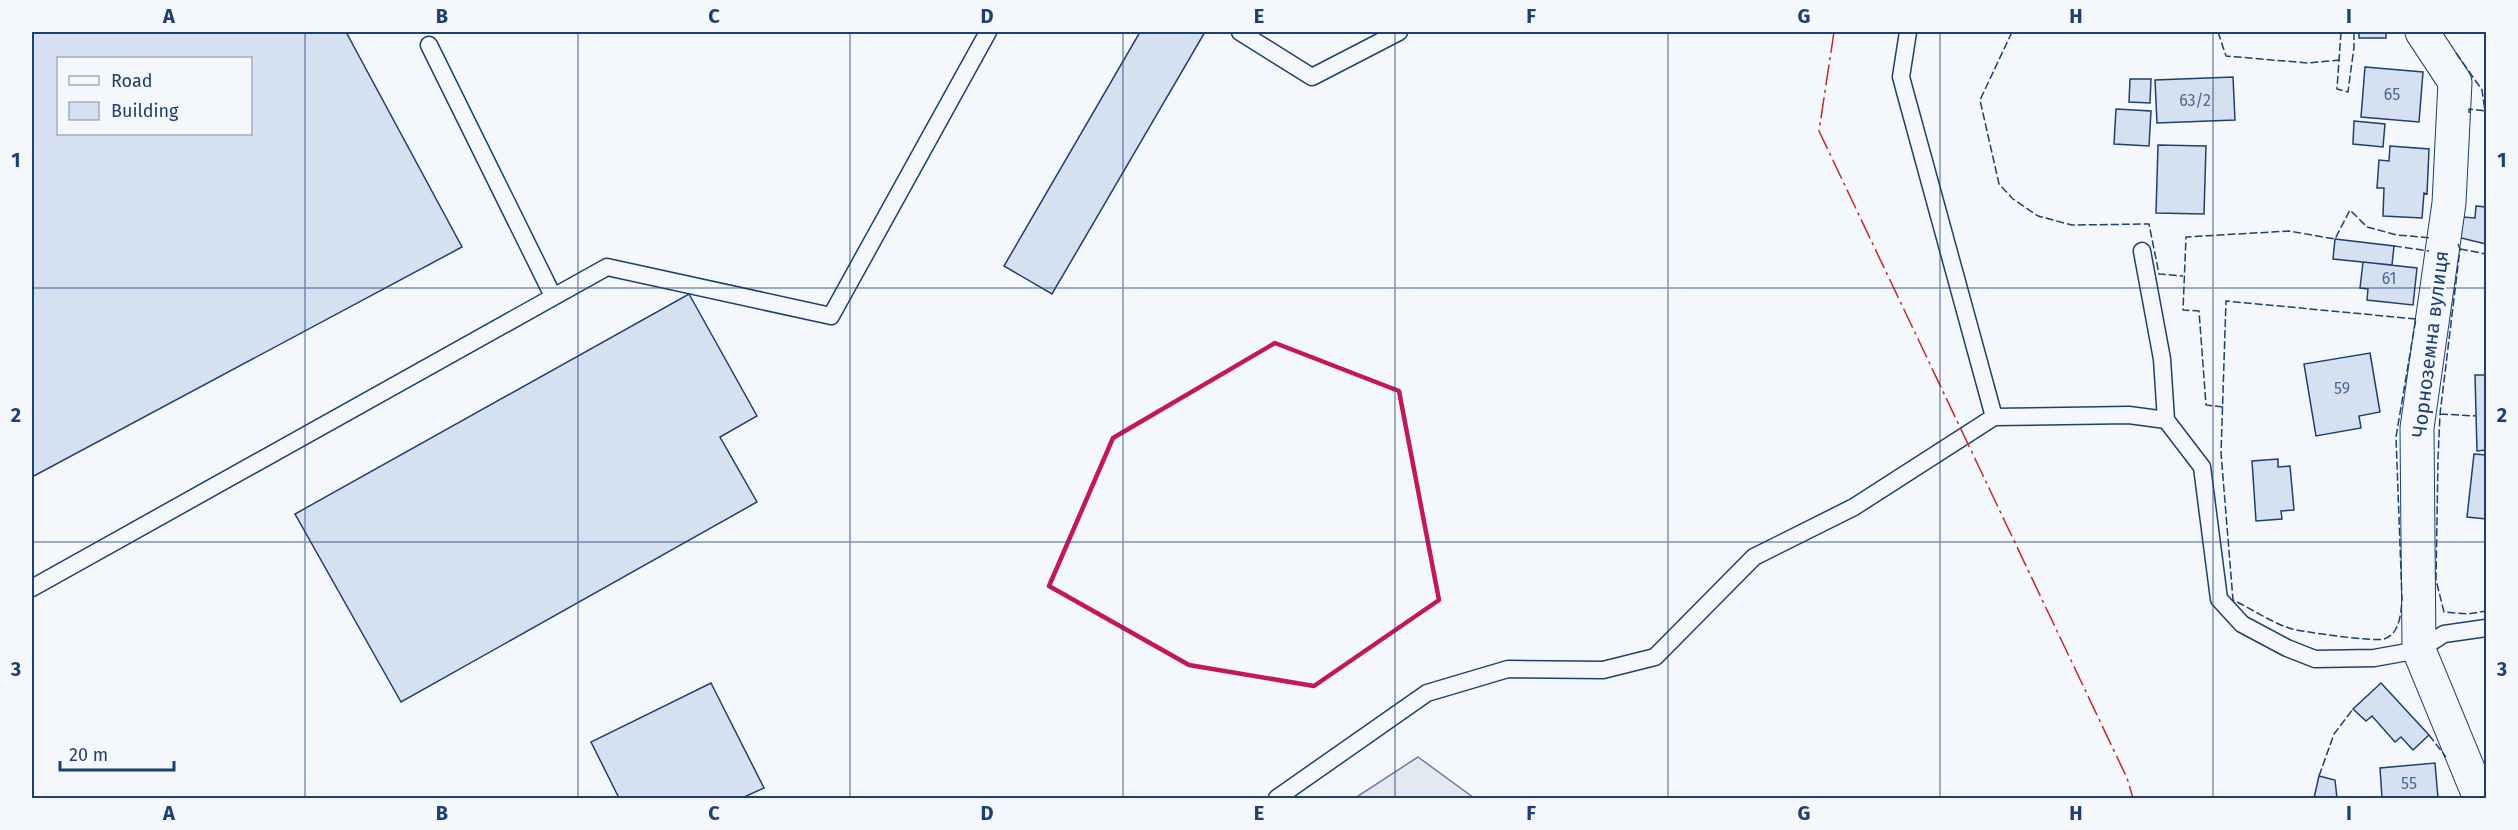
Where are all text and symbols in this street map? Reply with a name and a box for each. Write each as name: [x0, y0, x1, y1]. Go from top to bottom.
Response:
text: A: [162, 4, 176, 28]
text: B: [436, 4, 448, 28]
text: C: [708, 4, 720, 28]
text: D: [980, 4, 994, 28]
text: E: [1254, 4, 1264, 28]
text: F: [1526, 4, 1536, 28]
text: G: [1798, 4, 1810, 28]
text: H: [2069, 4, 2083, 28]
text: I: [2346, 4, 2352, 28]
legend: [57, 57, 252, 135]
text: Road: [111, 70, 153, 92]
house number: 65: [2384, 85, 2400, 104]
house number: 63/2: [2179, 91, 2211, 110]
text: Building: [111, 100, 179, 122]
text: 1: [11, 148, 21, 172]
text: 1: [2497, 148, 2507, 172]
street label: Чорноземна вулиця: [2407, 249, 2453, 439]
house number: 61: [2382, 269, 2396, 288]
house number: 59: [2334, 379, 2350, 398]
text: 2: [11, 403, 21, 427]
text: 2: [2497, 403, 2507, 427]
text: 3: [10, 657, 21, 681]
text: 3: [2496, 657, 2507, 681]
scale bar: [60, 734, 174, 772]
text: 20 m: [69, 744, 108, 766]
house number: 55: [2401, 774, 2417, 793]
text: A: [162, 801, 176, 825]
text: B: [436, 801, 448, 825]
text: C: [708, 801, 720, 825]
text: D: [980, 801, 994, 825]
text: E: [1254, 801, 1264, 825]
text: F: [1526, 801, 1536, 825]
text: G: [1798, 801, 1810, 825]
text: H: [2069, 801, 2083, 825]
text: I: [2346, 801, 2352, 825]

